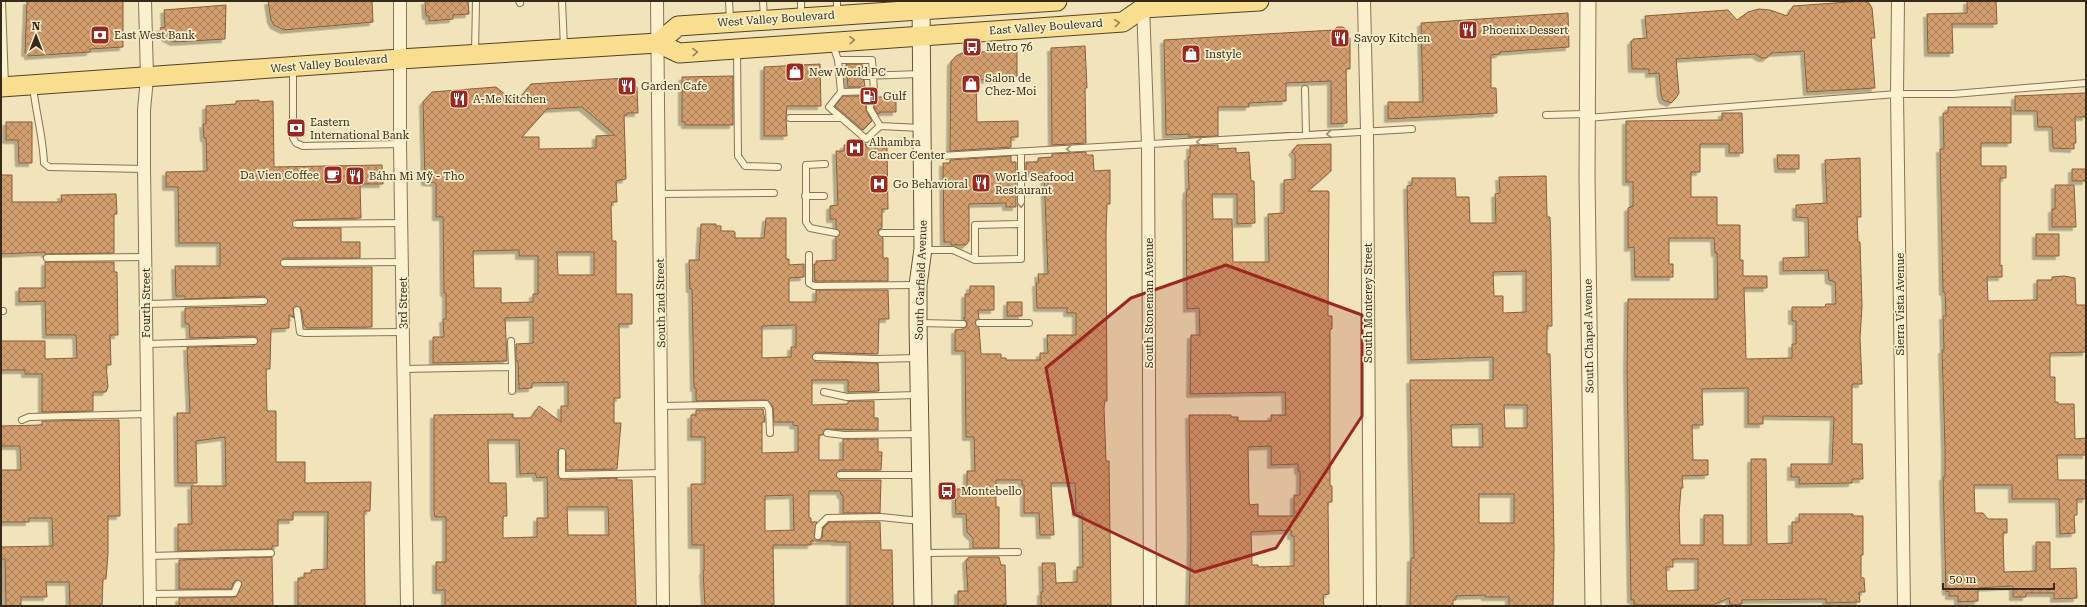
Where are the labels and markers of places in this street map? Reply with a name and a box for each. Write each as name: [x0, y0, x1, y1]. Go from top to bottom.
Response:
restaurant icon: Phoenix Dessert: [1457, 19, 1479, 41]
bank icon: East West Bank: [89, 24, 111, 46]
place label: Phoenix Dessert: [1482, 24, 1568, 37]
restaurant icon: Savoy Kitchen: [1329, 27, 1351, 49]
place label: East West Bank: [114, 29, 195, 42]
place label: Savoy Kitchen: [1354, 32, 1430, 45]
bus stop icon: Metro 76: [961, 36, 983, 58]
place label: Metro 76: [986, 41, 1033, 54]
shop icon: Instyle: [1180, 43, 1202, 65]
place label: Instyle: [1205, 48, 1242, 61]
shop icon: New World PC: [784, 61, 806, 83]
place label: New World PC: [809, 66, 886, 79]
place label: Salon de Chez-Moi: [985, 72, 1037, 98]
shop icon: Salon de Chez-Moi: [960, 73, 982, 95]
restaurant icon: Garden Cafe: [616, 75, 638, 97]
place label: Garden Cafe: [641, 80, 707, 93]
fuel station icon: Gulf: [858, 85, 880, 107]
restaurant icon: A-Me Kitchen: [448, 88, 470, 110]
place label: Gulf: [883, 90, 907, 103]
place label: A-Me Kitchen: [473, 93, 546, 106]
place label: Eastern International Bank: [310, 116, 410, 142]
bank icon: Eastern International Bank: [285, 117, 307, 139]
place label: Alhambra Cancer Center: [869, 136, 946, 162]
hospital icon: Alhambra Cancer Center: [844, 137, 866, 159]
cafe icon: Da Vien Coffee: [322, 164, 344, 186]
restaurant icon: Báhn Mì Mỹ - Tho: [344, 165, 366, 187]
place label: Da Vien Coffee: [240, 169, 319, 182]
place label: Báhn Mì Mỹ - Tho: [369, 170, 465, 183]
place label: World Seafood Restaurant: [995, 171, 1074, 197]
restaurant icon: World Seafood Restaurant: [970, 172, 992, 194]
hospital icon: Go Behavioral: [868, 173, 890, 195]
place label: Go Behavioral: [893, 178, 968, 191]
bus stop icon: Montebello: [936, 480, 958, 502]
place label: Montebello: [961, 485, 1022, 498]

